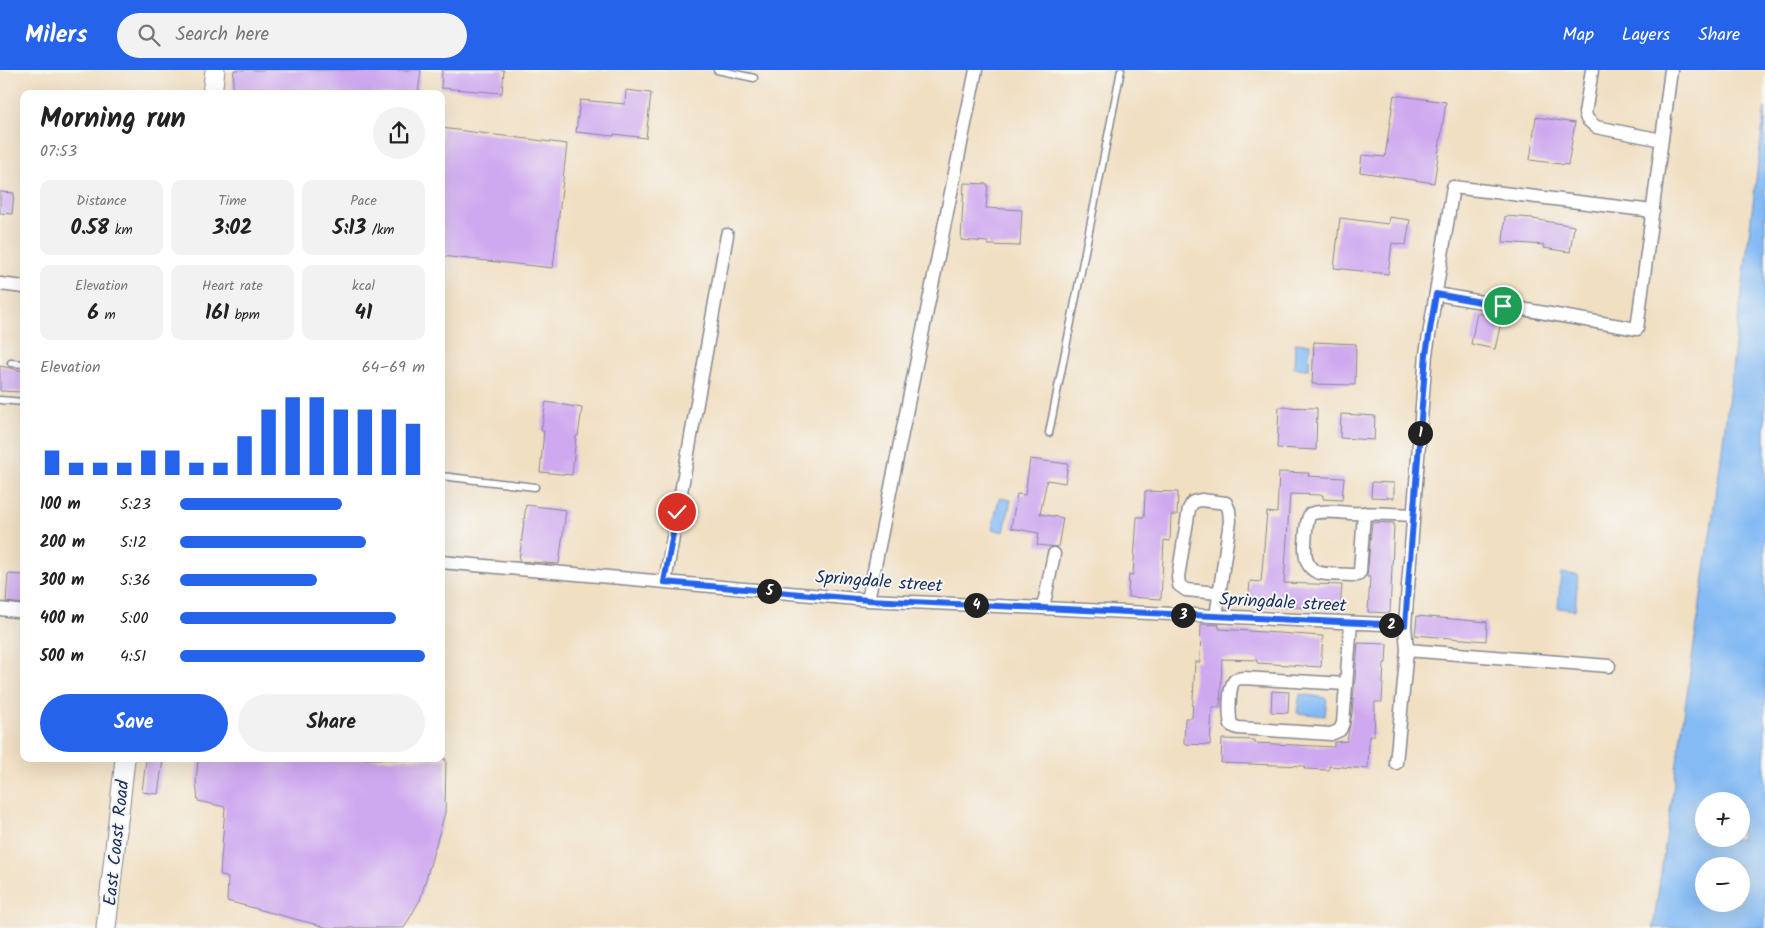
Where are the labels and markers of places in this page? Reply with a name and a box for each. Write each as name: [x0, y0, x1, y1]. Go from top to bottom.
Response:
pin: [1482, 285, 1524, 327]
pin: 1: [1408, 420, 1432, 446]
pin: [656, 491, 698, 533]
pin: 5: [756, 578, 782, 604]
pin: 4: [964, 592, 988, 618]
pin: 3: [1170, 602, 1196, 628]
pin: 2: [1378, 612, 1404, 638]

